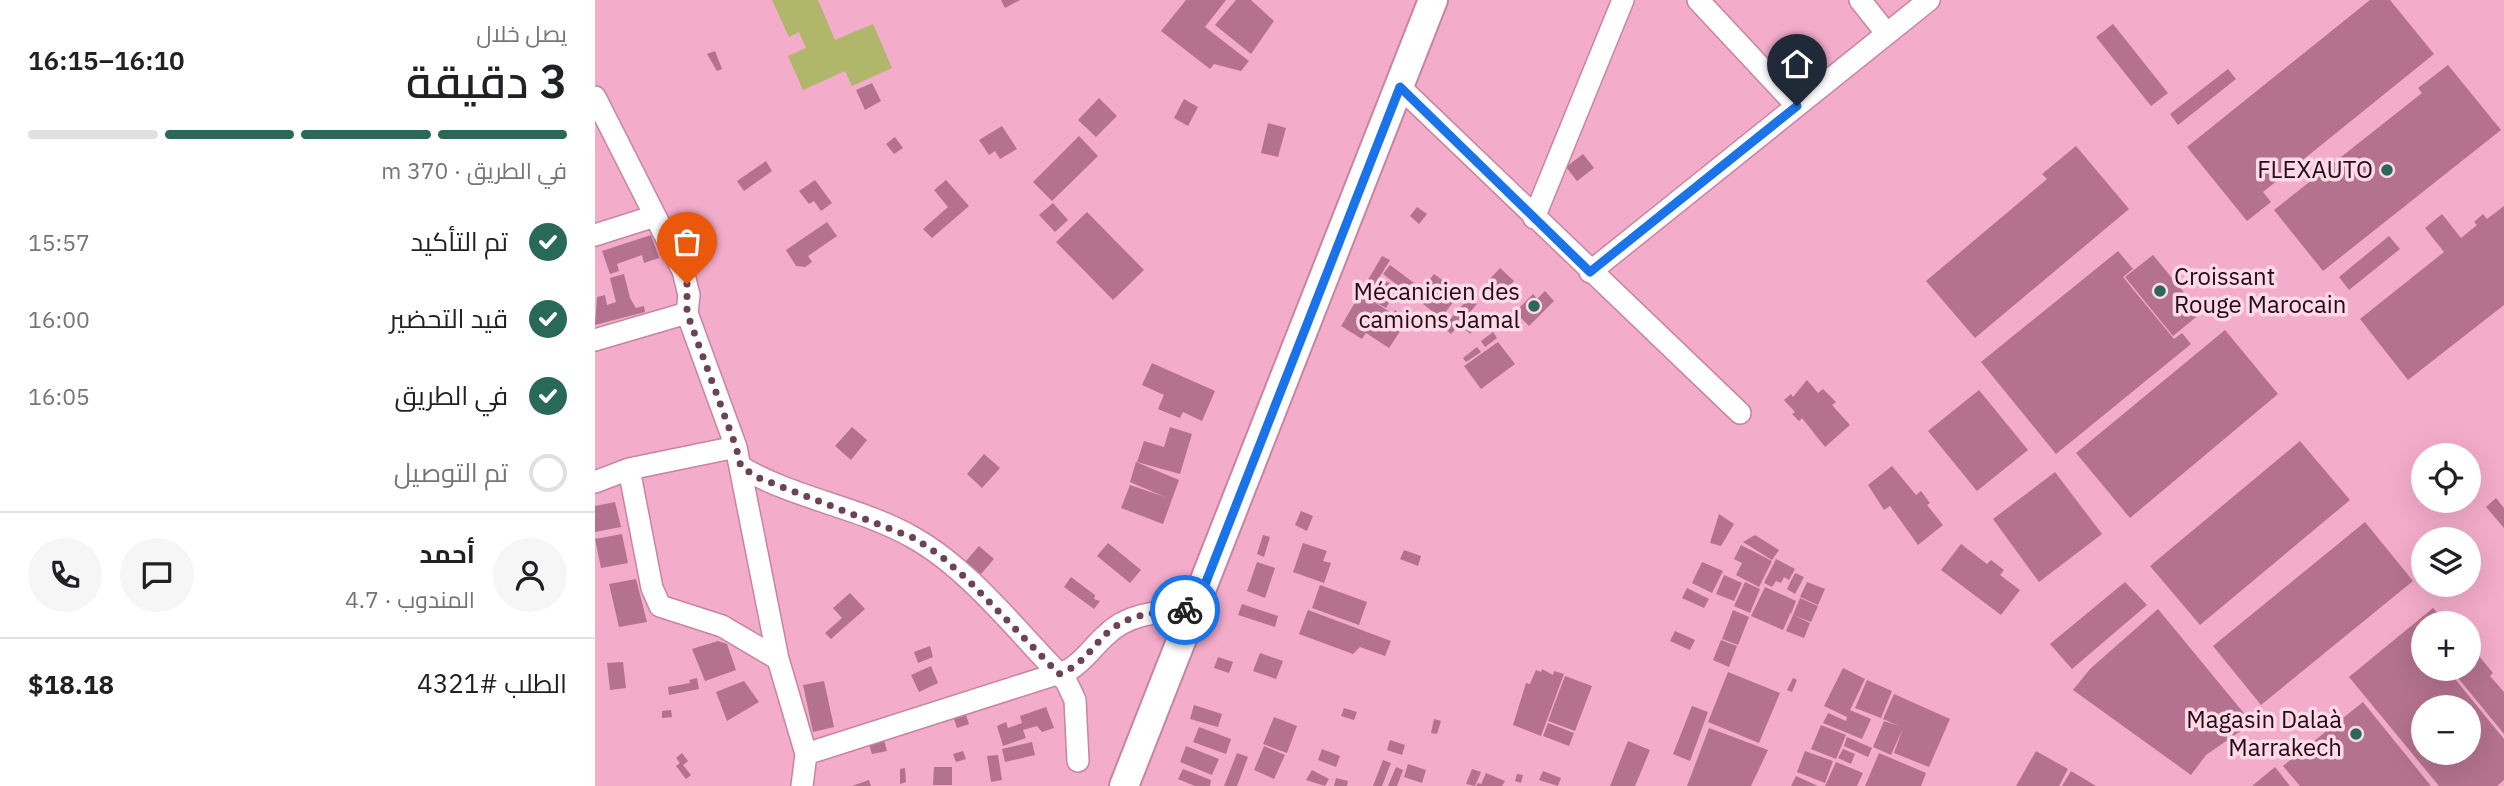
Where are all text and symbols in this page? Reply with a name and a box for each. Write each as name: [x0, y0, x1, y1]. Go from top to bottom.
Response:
text: يصل خلال: [476, 18, 567, 48]
pin: [1767, 34, 1827, 106]
text: 16:10–16:15: [28, 43, 185, 77]
icon: home: [1778, 45, 1816, 83]
text: 3 دقيقة: [406, 51, 567, 111]
place label: FLEXAUTO: [2257, 153, 2373, 185]
text: في الطريق · 370 m: [381, 155, 567, 185]
marker: FLEXAUTO: [2379, 162, 2395, 178]
pin: [657, 212, 717, 284]
icon: check: [529, 223, 567, 261]
icon: bag: [668, 223, 706, 261]
text: تم التأكيد: [411, 224, 508, 258]
text: 15:57: [28, 227, 90, 257]
place label: Croissant Rouge Marocain: [2174, 260, 2346, 320]
place label: Mécanicien des camions Jamal: [1353, 275, 1520, 335]
marker: Croissant Rouge Marocain: [2152, 283, 2168, 299]
marker: Mécanicien des camions Jamal: [1526, 298, 1542, 314]
icon: check: [529, 300, 567, 338]
text: قيد التحضير: [389, 301, 508, 335]
text: 16:00: [28, 304, 90, 334]
icon: check: [529, 377, 567, 415]
text: في الطريق: [395, 378, 508, 412]
text: 16:05: [28, 381, 90, 411]
map controls: [2411, 443, 2481, 765]
button: locate: [2411, 443, 2481, 513]
text: تم التوصيل: [394, 455, 508, 489]
button: layers: [2411, 527, 2481, 597]
text: أحمد: [419, 536, 475, 570]
button: phone: [28, 538, 102, 612]
button: chat: [120, 538, 194, 612]
button: person: [493, 538, 567, 612]
courier: [1150, 575, 1220, 645]
text: المندوب · 4.7: [345, 584, 475, 614]
icon: bike: [1166, 591, 1204, 629]
button: +: [2411, 611, 2481, 681]
text: الطلب #4321: [417, 666, 567, 700]
text: $18.18: [28, 667, 114, 701]
button: −: [2411, 695, 2481, 765]
place label: Magasin Dalaà Marrakech: [2186, 703, 2342, 763]
marker: Magasin Dalaà Marrakech: [2348, 726, 2364, 742]

